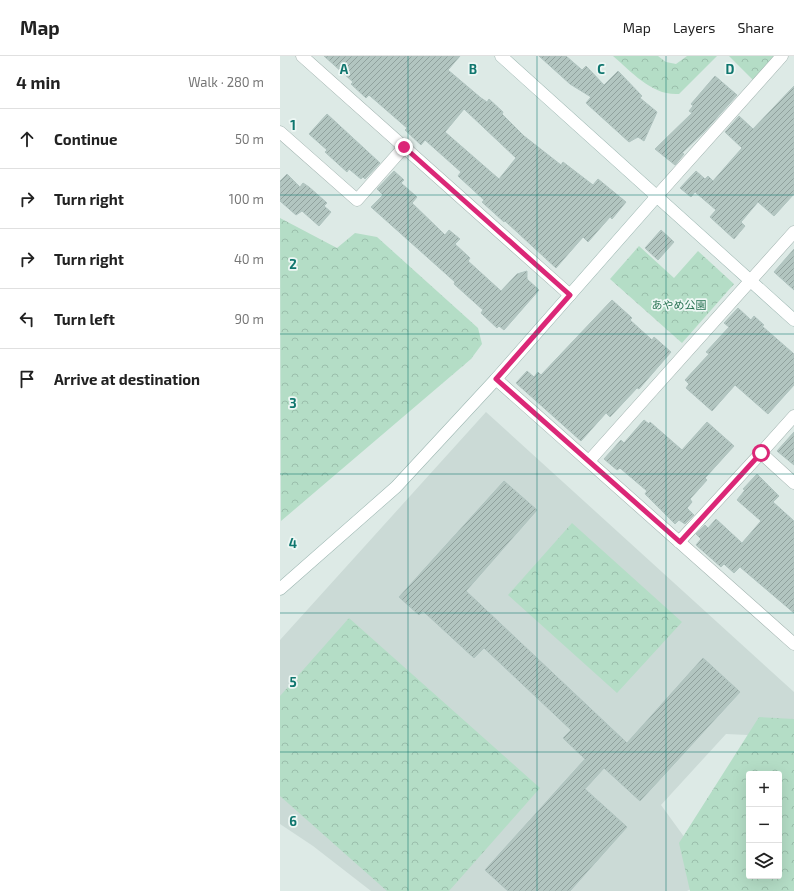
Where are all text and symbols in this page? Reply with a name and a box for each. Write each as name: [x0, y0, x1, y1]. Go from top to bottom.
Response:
text: Map: [20, 16, 60, 39]
text: Map: [623, 19, 651, 36]
text: Layers: [673, 19, 715, 36]
text: Share: [737, 19, 774, 36]
text: A: [340, 61, 349, 77]
text: B: [469, 61, 477, 77]
text: C: [597, 61, 605, 77]
text: D: [726, 61, 735, 77]
text: 4 min: [16, 72, 60, 92]
text: Walk · 280 m: [188, 74, 264, 90]
text: 1: [290, 117, 296, 133]
icon: ahead: [16, 128, 38, 150]
text: Continue: [54, 130, 117, 148]
text: 50 m: [235, 131, 264, 147]
route end: [395, 138, 413, 156]
icon: right: [16, 188, 38, 210]
text: Turn right: [54, 190, 124, 208]
text: 100 m: [229, 191, 264, 207]
icon: right: [16, 248, 38, 270]
text: Turn right: [54, 250, 124, 268]
text: 40 m: [234, 251, 264, 267]
text: 2: [289, 256, 297, 272]
park label: あやめ公園: [652, 298, 707, 311]
icon: left: [16, 308, 38, 330]
text: Turn left: [54, 310, 115, 328]
text: 90 m: [234, 311, 264, 327]
icon: arrive: [16, 368, 38, 390]
text: Arrive at destination: [54, 370, 200, 388]
text: 3: [289, 395, 297, 411]
route start: [752, 444, 770, 462]
text: 4: [289, 535, 297, 551]
text: 5: [289, 674, 297, 690]
map controls: [746, 771, 782, 879]
button: +: [746, 771, 782, 807]
button: −: [746, 807, 782, 843]
text: 6: [289, 813, 297, 829]
button: layers: [746, 843, 782, 879]

